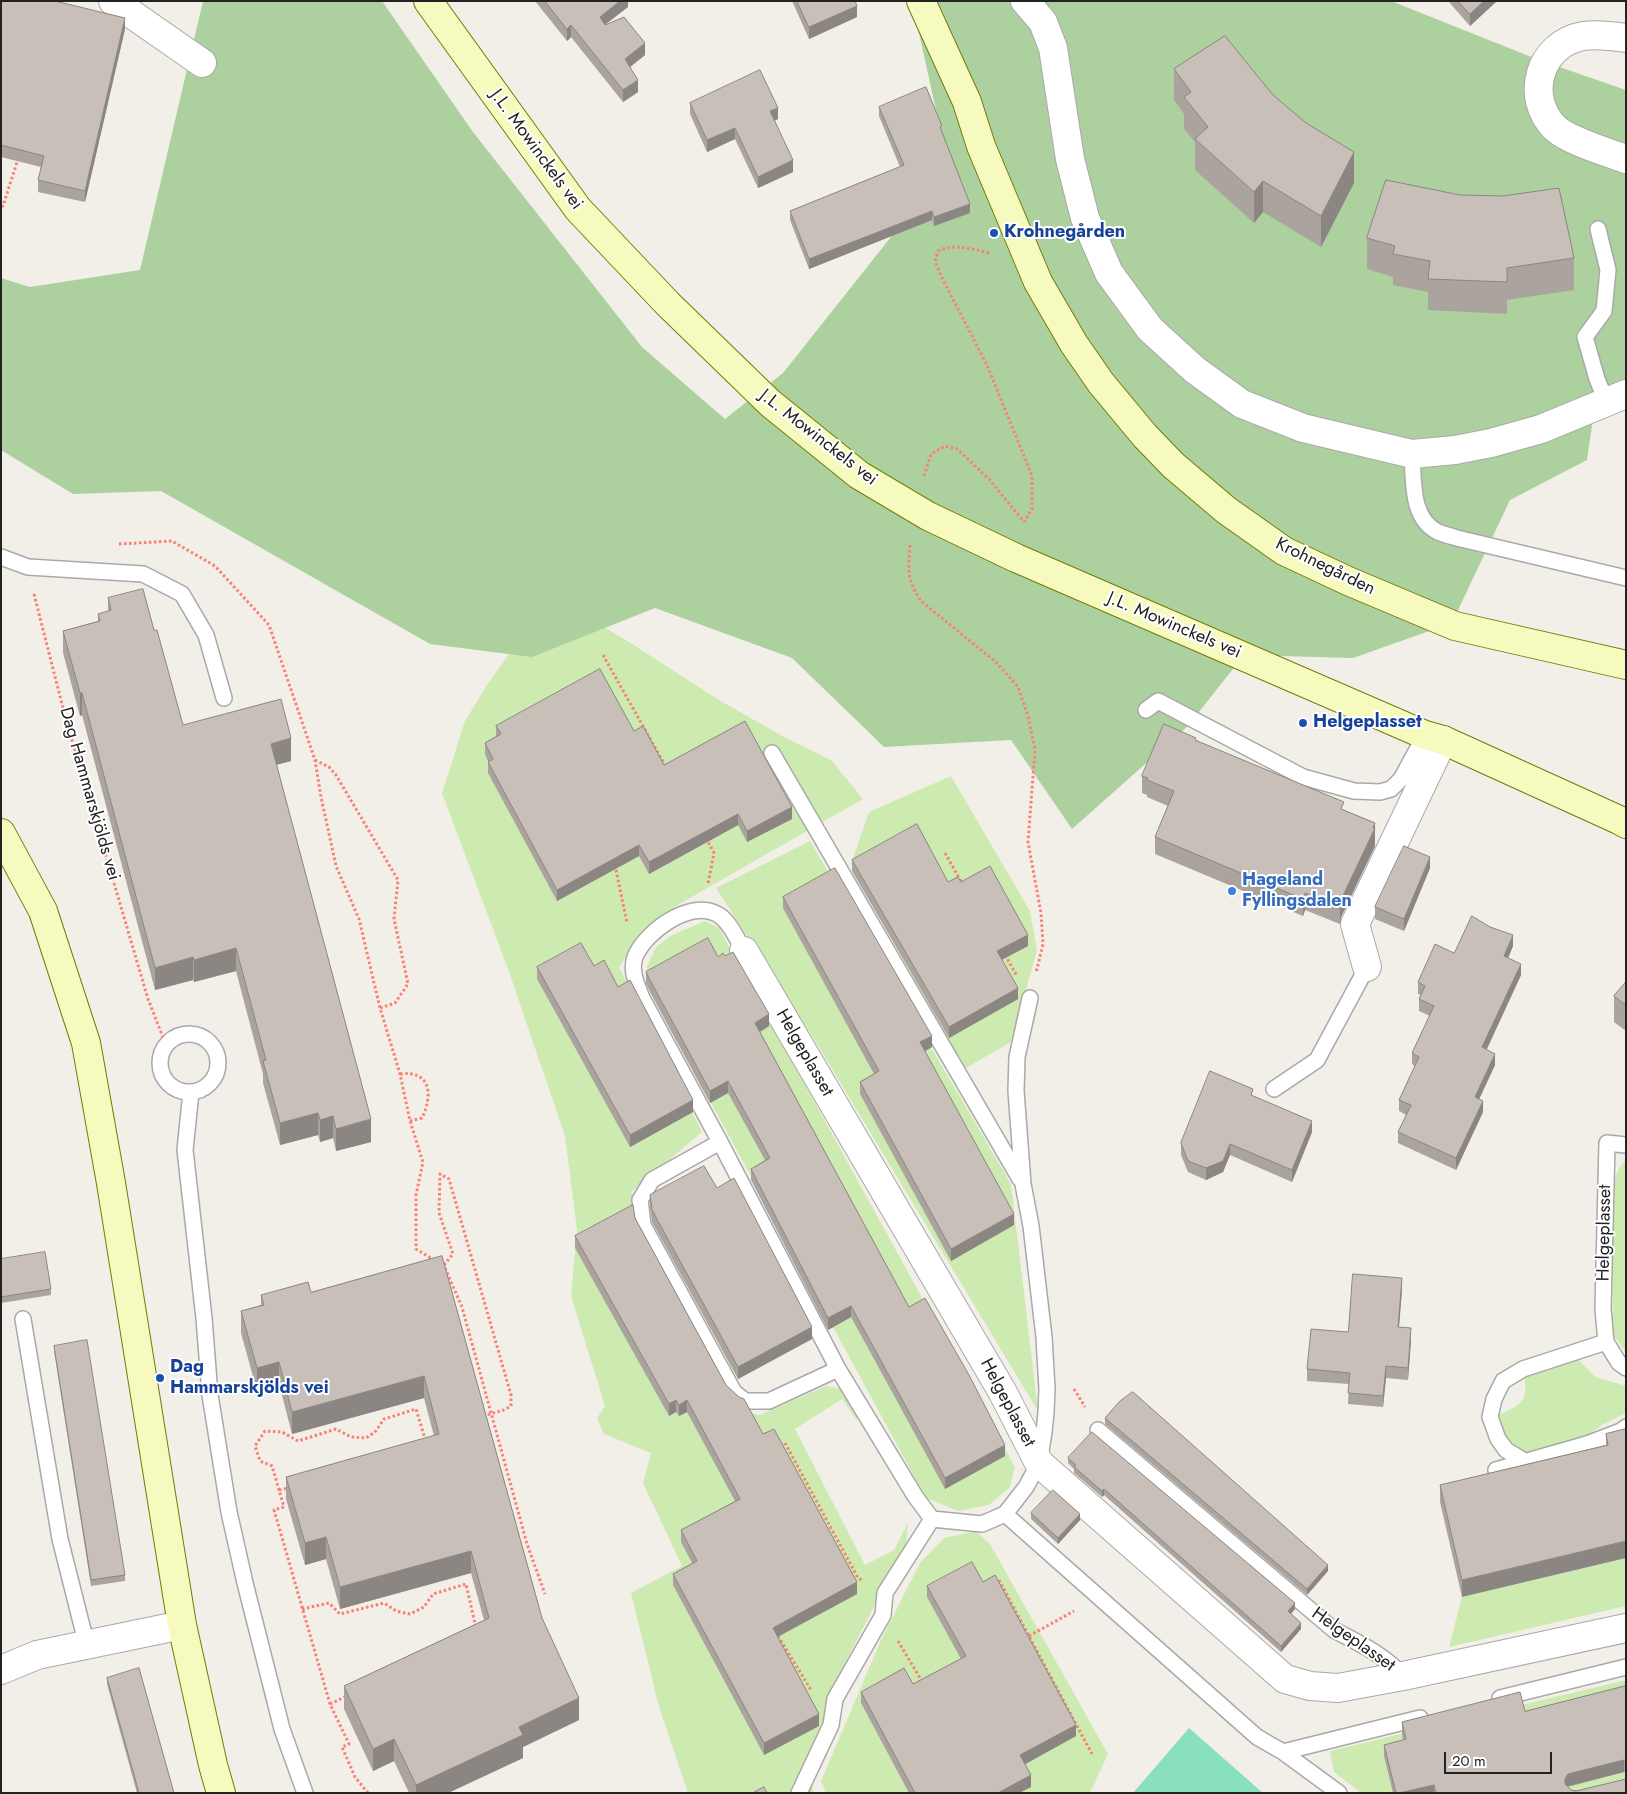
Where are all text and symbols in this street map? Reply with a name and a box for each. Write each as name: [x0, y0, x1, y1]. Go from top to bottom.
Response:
street label: J.L. Mowinckels vei: [485, 86, 587, 214]
place label: Krohnegården: [1004, 222, 1125, 244]
marker: Krohnegården: [988, 227, 1000, 239]
street label: J.L. Mowinckels vei: [755, 385, 881, 491]
street label: Krohnegården: [1272, 534, 1378, 600]
street label: J.L. Mowinckels vei: [1104, 588, 1244, 664]
street label: Dag Hammarskjölds vei: [54, 705, 124, 883]
place label: Helgeplasset: [1313, 712, 1422, 734]
marker: Helgeplasset: [1297, 717, 1309, 729]
place label: Hageland Fyllingsdalen: [1242, 870, 1352, 912]
marker: Hageland Fyllingsdalen: [1226, 885, 1238, 897]
street label: Helgeplasset: [770, 1006, 838, 1100]
street label: Helgeplasset: [1593, 1184, 1617, 1282]
street label: Helgeplasset: [975, 1355, 1039, 1451]
place label: Dag Hammarskjölds vei: [170, 1357, 329, 1400]
marker: Dag Hammarskjölds vei: [154, 1372, 166, 1384]
street label: Helgeplasset: [1307, 1603, 1399, 1677]
scale bar: [1447, 1742, 1554, 1774]
text: 20 m: [1452, 1750, 1486, 1772]

